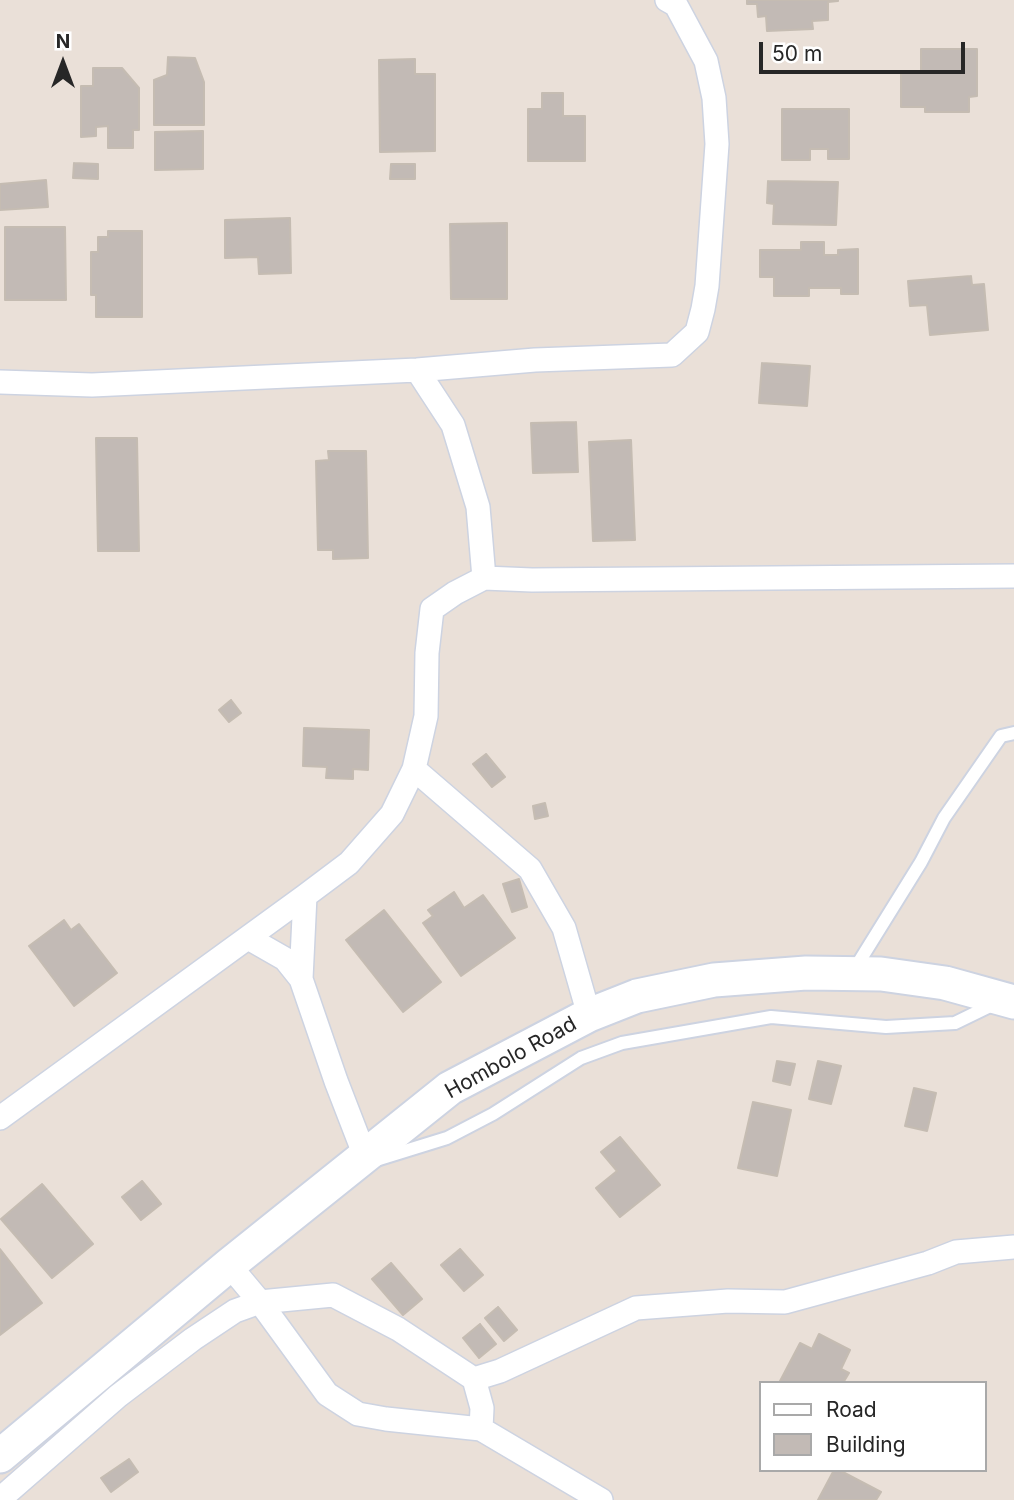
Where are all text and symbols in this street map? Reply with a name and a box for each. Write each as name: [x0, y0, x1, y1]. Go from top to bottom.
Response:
north arrow: [28, 28, 98, 98]
scale bar: [762, 28, 968, 72]
text: N: [56, 30, 70, 53]
text: 50 m: [772, 41, 822, 66]
street label: Hombolo Road: [441, 1012, 581, 1104]
legend: [758, 1381, 986, 1472]
text: Road: [826, 1397, 877, 1422]
text: Building: [826, 1432, 906, 1457]

